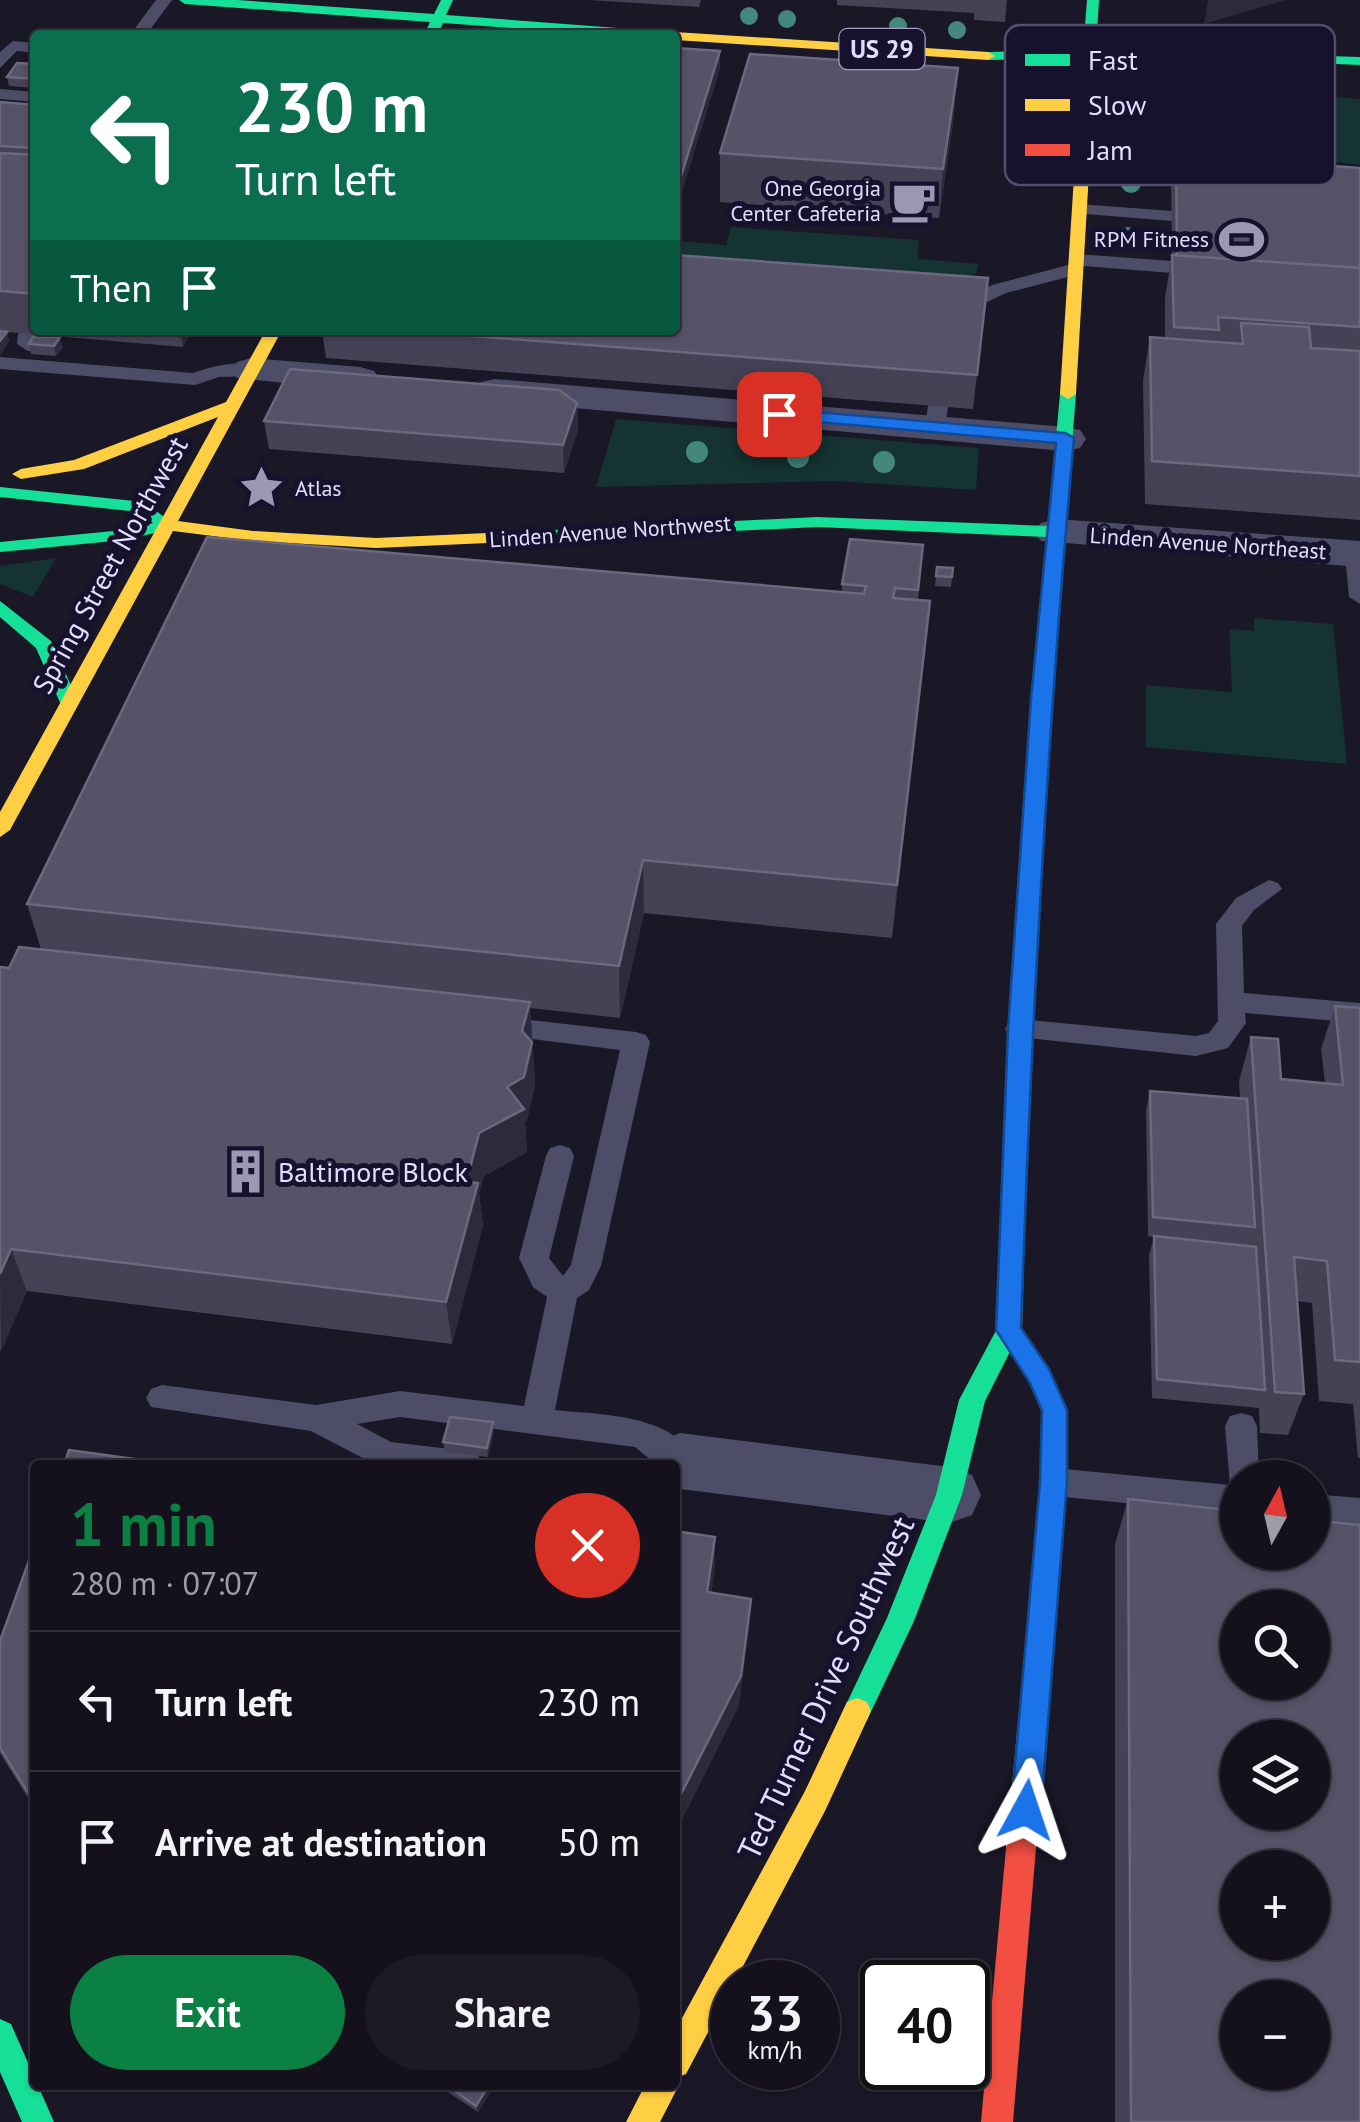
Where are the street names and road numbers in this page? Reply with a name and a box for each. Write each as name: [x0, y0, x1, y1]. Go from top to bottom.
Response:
road number: US 29: [840, 29, 924, 69]
street label: Spring Street Northwest: [23, 429, 196, 700]
street label: Linden Avenue Northwest: [488, 509, 732, 553]
street label: Linden Avenue Northeast: [1089, 521, 1328, 565]
street label: Ted Turner Drive Southwest: [727, 1509, 923, 1866]

